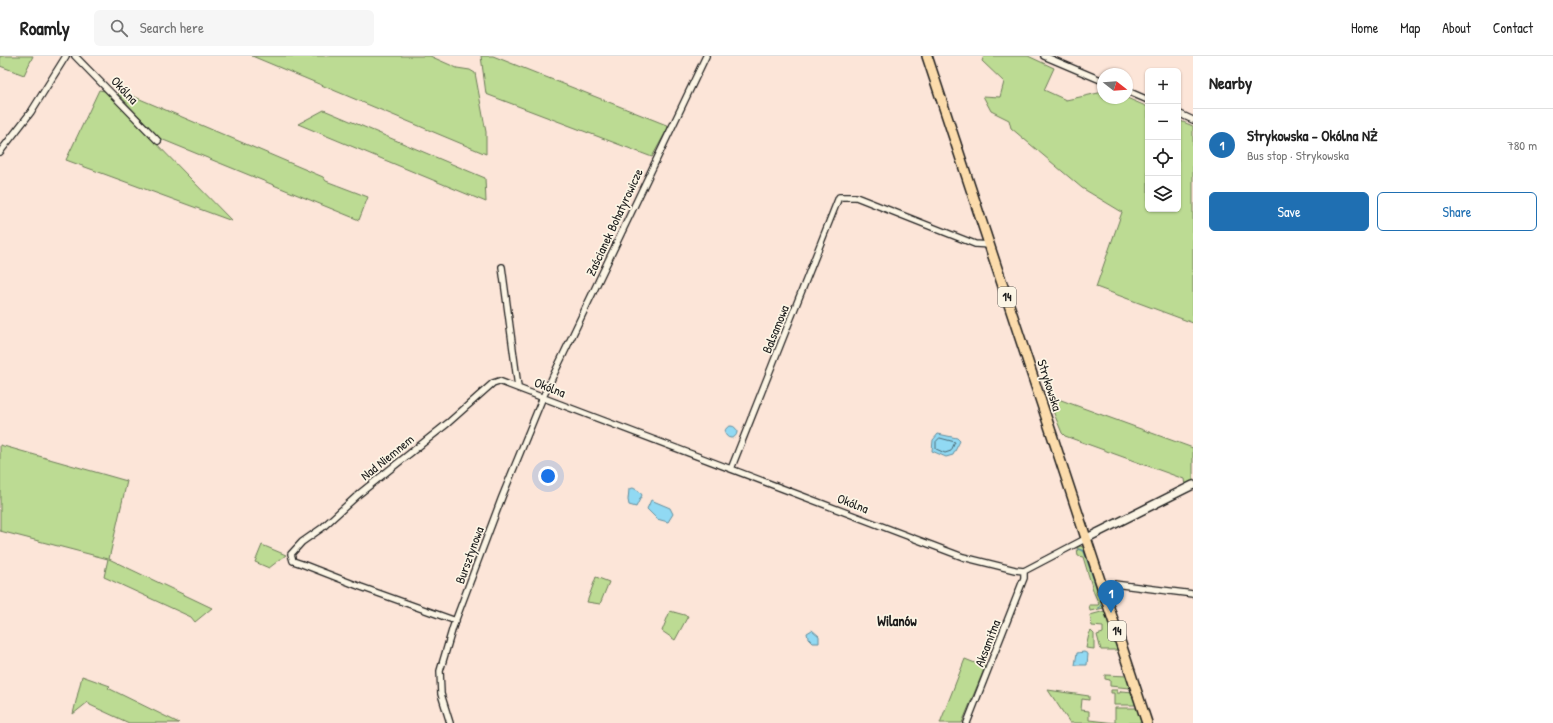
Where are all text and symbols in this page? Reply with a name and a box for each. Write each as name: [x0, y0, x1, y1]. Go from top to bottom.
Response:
search box: [94, 10, 374, 46]
text: Roamly: [20, 15, 70, 41]
icon: search: [108, 17, 130, 39]
text: Search here: [140, 17, 204, 38]
text: Home: [1351, 18, 1378, 37]
text: Map: [1400, 18, 1420, 37]
text: About: [1442, 18, 1471, 37]
text: Contact: [1493, 18, 1533, 37]
north arrow: [1097, 68, 1133, 104]
map controls: [1145, 68, 1181, 212]
button: +: [1145, 68, 1181, 104]
text: Nearby: [1209, 71, 1252, 94]
street label: Okólna: [107, 72, 143, 108]
button: −: [1145, 104, 1181, 140]
text: Strykowska - Okólna NŻ: [1247, 125, 1378, 146]
text: 1: [1220, 136, 1224, 154]
text: 780 m: [1507, 136, 1537, 154]
button: locate: [1145, 140, 1181, 176]
text: Bus stop · Strykowska: [1247, 146, 1349, 164]
street label: Zaścianek Bohatyrowicze: [581, 165, 647, 279]
button: layers: [1145, 176, 1181, 212]
button: Save: [1209, 192, 1369, 231]
button: Share: [1377, 192, 1537, 231]
road number: 14: [998, 287, 1016, 307]
street label: Balsamowa: [757, 302, 793, 356]
street label: Strykowska: [1033, 357, 1067, 413]
street label: Okólna: [532, 373, 568, 401]
street label: Nad Niemnem: [357, 430, 418, 484]
your location: [538, 466, 558, 486]
street label: Okólna: [835, 489, 871, 517]
street label: Bursztynowa: [450, 524, 488, 586]
pin: 1: [1098, 580, 1124, 613]
district label: Wilanów: [877, 611, 917, 630]
street label: Aksamitna: [970, 617, 1004, 669]
road number: 14: [1108, 621, 1126, 641]

